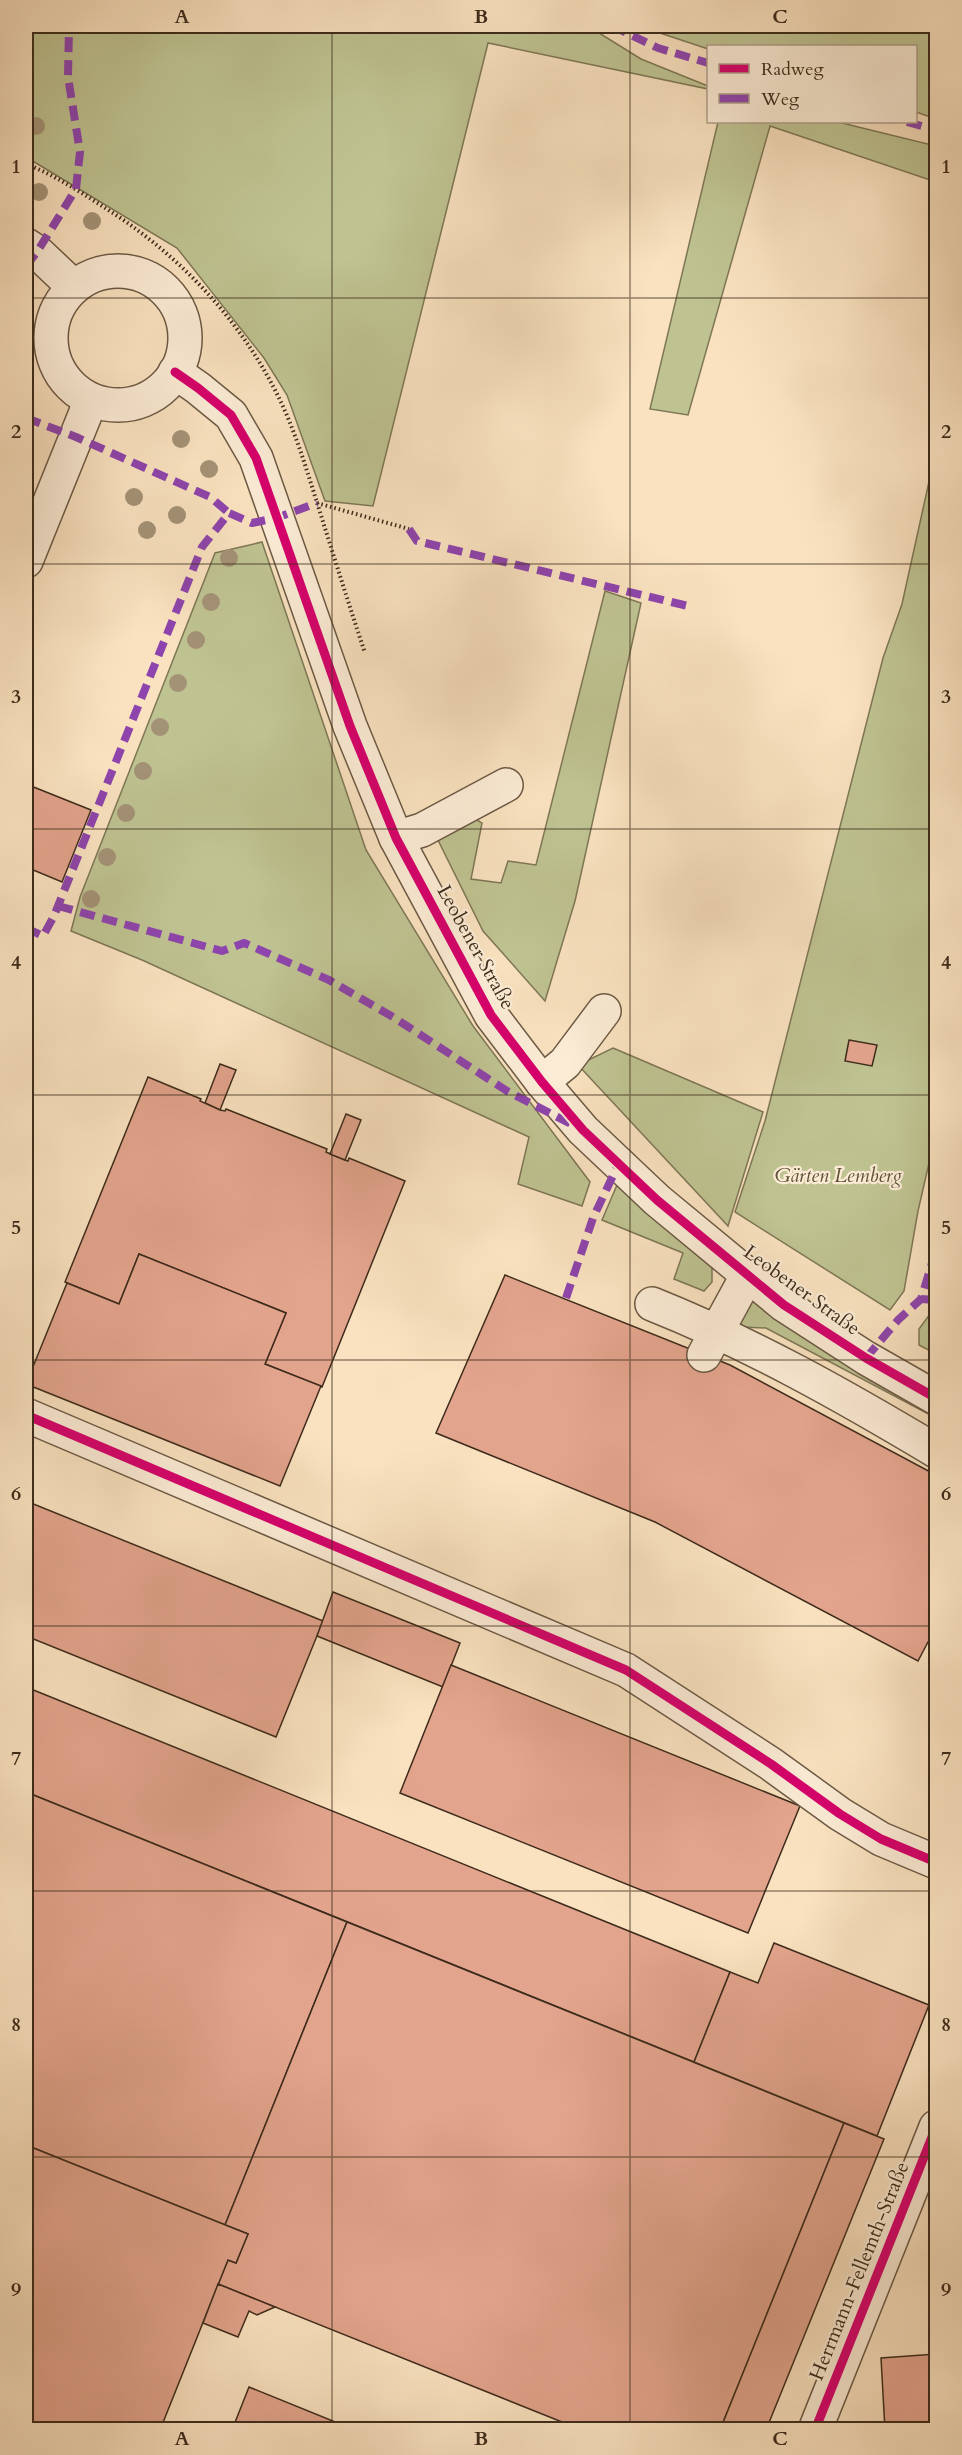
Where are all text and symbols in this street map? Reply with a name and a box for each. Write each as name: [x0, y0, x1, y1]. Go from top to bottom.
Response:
text: A: [174, 3, 190, 30]
text: B: [474, 3, 488, 30]
text: C: [772, 3, 788, 30]
legend: [707, 45, 917, 123]
text: Radweg: [761, 57, 824, 82]
text: Weg: [760, 87, 800, 112]
text: 1: [11, 153, 21, 180]
text: 1: [941, 153, 951, 180]
text: 2: [11, 418, 21, 445]
text: 2: [941, 418, 951, 445]
text: 3: [11, 683, 21, 710]
text: 3: [941, 683, 951, 710]
street label: Leobener Straße: [431, 880, 521, 1014]
text: 4: [11, 949, 21, 976]
text: 4: [941, 949, 951, 976]
park label: Gärten Lemberg: [774, 1162, 902, 1189]
text: 5: [11, 1214, 21, 1241]
text: 5: [941, 1214, 951, 1241]
street label: Leobener Straße: [738, 1238, 866, 1342]
text: 6: [11, 1480, 21, 1507]
text: 6: [941, 1480, 951, 1507]
text: 7: [11, 1745, 21, 1772]
text: 7: [941, 1745, 951, 1772]
text: 8: [11, 2011, 21, 2038]
text: 8: [941, 2011, 951, 2038]
street label: Herrmann-Fellemth-Straße: [803, 2158, 915, 2384]
text: 9: [11, 2276, 21, 2303]
text: 9: [941, 2276, 951, 2303]
text: A: [174, 2425, 190, 2452]
text: B: [474, 2425, 488, 2452]
text: C: [772, 2425, 788, 2452]

